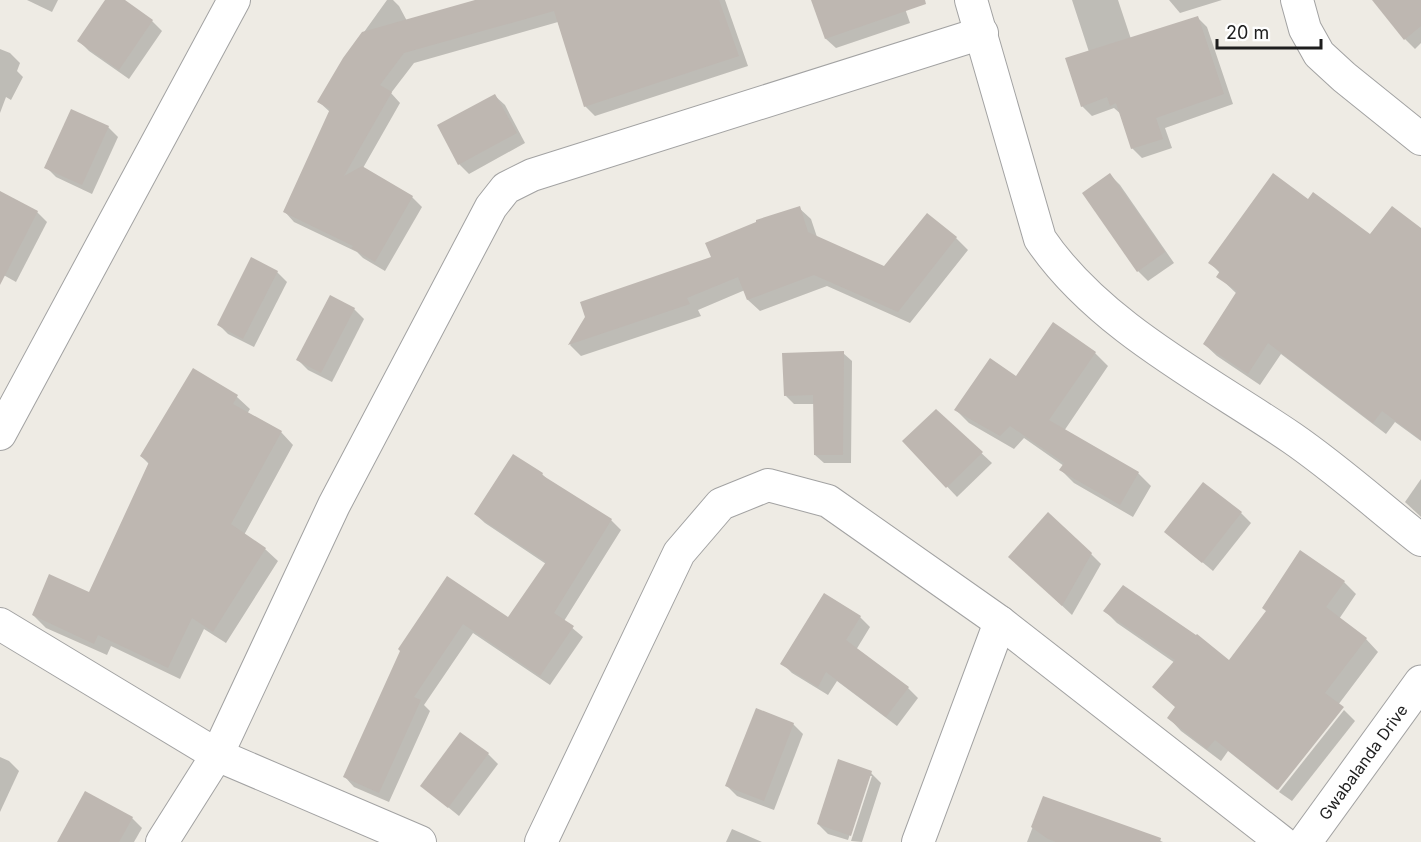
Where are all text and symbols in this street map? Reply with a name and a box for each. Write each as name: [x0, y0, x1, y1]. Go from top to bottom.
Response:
scale bar: [1217, 12, 1320, 50]
text: 20 m: [1226, 22, 1269, 43]
street label: Gwabalanda Drive: [1314, 700, 1412, 824]

